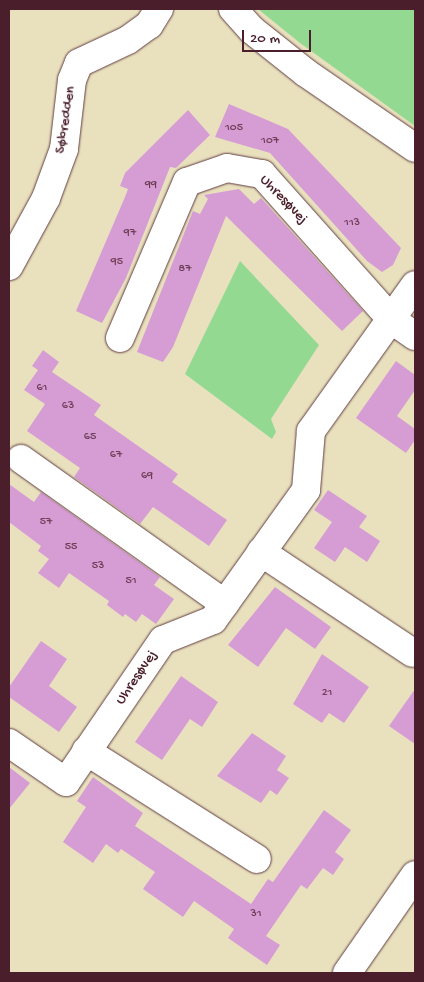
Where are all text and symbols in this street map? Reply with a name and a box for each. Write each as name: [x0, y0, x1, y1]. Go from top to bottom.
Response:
scale bar: [244, 20, 313, 52]
text: 20 m: [250, 30, 280, 48]
street label: Søbredden: [52, 85, 80, 155]
house number: 105: [225, 122, 243, 136]
house number: 107: [261, 135, 279, 149]
street label: Uhresøvej: [255, 172, 311, 228]
house number: 99: [145, 179, 157, 193]
house number: 113: [344, 217, 360, 231]
house number: 97: [124, 227, 136, 241]
house number: 95: [111, 256, 123, 270]
house number: 87: [179, 263, 191, 277]
house number: 61: [37, 382, 47, 396]
house number: 63: [62, 400, 74, 414]
house number: 65: [84, 431, 96, 445]
house number: 67: [110, 449, 122, 463]
house number: 69: [141, 470, 153, 484]
house number: 57: [40, 516, 52, 530]
house number: 55: [65, 541, 77, 555]
house number: 53: [92, 560, 104, 574]
house number: 51: [125, 575, 137, 589]
street label: Uhresøvej: [112, 647, 162, 709]
house number: 21: [322, 687, 332, 701]
house number: 31: [250, 908, 262, 922]

